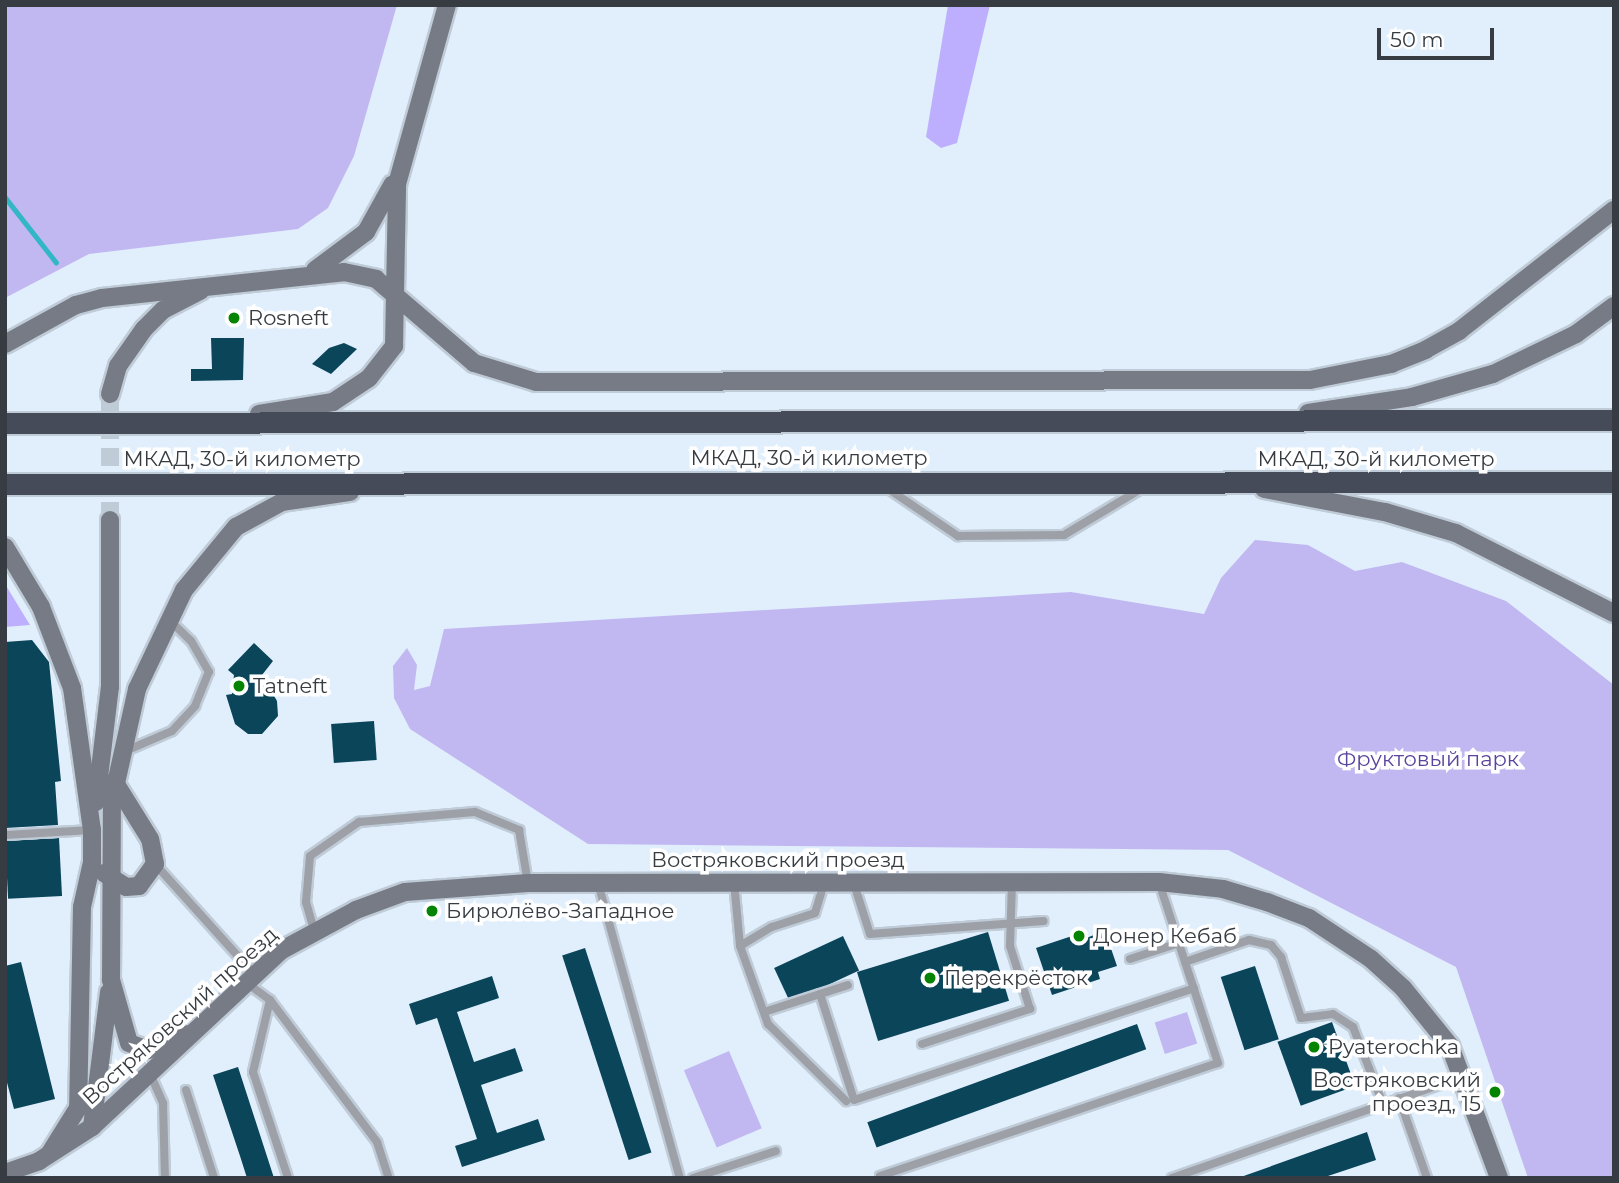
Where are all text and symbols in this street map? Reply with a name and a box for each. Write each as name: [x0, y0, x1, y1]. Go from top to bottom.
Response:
scale bar: [1381, 14, 1498, 58]
text: 50 m: [1390, 27, 1444, 52]
place label: Rosneft: [248, 305, 329, 331]
marker: Rosneft: [226, 310, 242, 326]
street label: МКАД, 30-й километр: [690, 445, 928, 471]
street label: МКАД, 30-й километр: [123, 446, 361, 472]
street label: МКАД, 30-й километр: [1257, 446, 1495, 472]
place label: Tatneft: [253, 673, 328, 699]
marker: Tatneft: [231, 678, 247, 694]
park label: Фруктовый парк: [1337, 746, 1519, 772]
street label: Востряковский проезд: [651, 847, 905, 873]
place label: Бирюлёво-Западное: [446, 898, 674, 924]
marker: Бирюлёво-Западное: [424, 903, 440, 919]
street label: Востряковский проезд: [77, 922, 283, 1110]
place label: Донер Кебаб: [1093, 923, 1237, 949]
marker: Донер Кебаб: [1071, 928, 1087, 944]
place label: Перекрёсток: [944, 965, 1088, 991]
marker: Перекрёсток: [922, 970, 938, 986]
place label: Pyaterochka: [1328, 1034, 1459, 1060]
marker: Pyaterochka: [1306, 1039, 1322, 1055]
place label: Востряковский проезд, 15: [1313, 1067, 1481, 1117]
marker: Востряковский проезд, 15: [1487, 1084, 1503, 1100]

